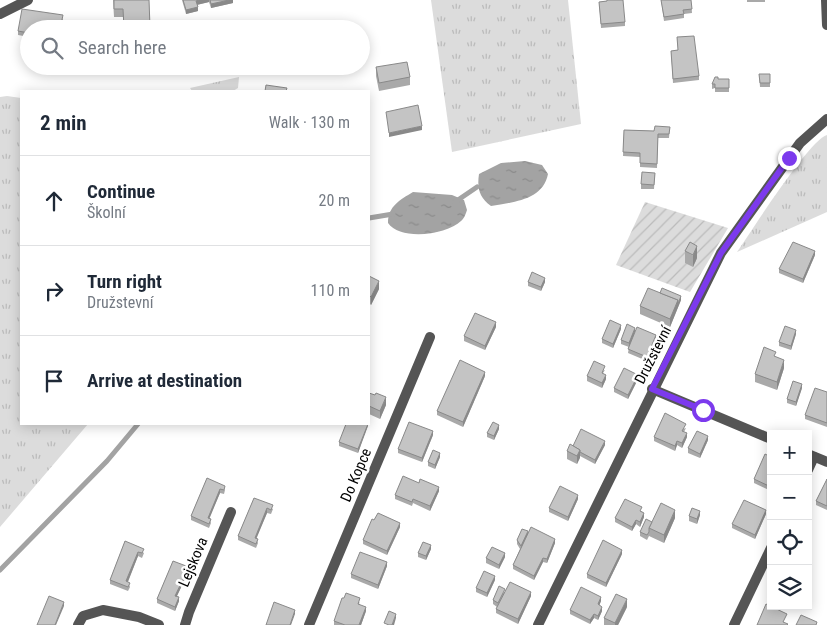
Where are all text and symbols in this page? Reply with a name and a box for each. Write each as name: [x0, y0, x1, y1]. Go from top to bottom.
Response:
search box: [20, 20, 370, 75]
icon: search: [38, 34, 66, 62]
text: Search here: [78, 36, 166, 59]
text: 2 min: [40, 111, 87, 135]
text: Walk · 130 m: [269, 113, 350, 132]
route end: [778, 147, 801, 170]
text: Continue: [87, 180, 155, 203]
icon: ahead: [40, 187, 68, 215]
text: 20 m: [318, 191, 350, 210]
text: Školní: [87, 203, 126, 222]
text: Turn right: [87, 270, 162, 293]
icon: right: [40, 277, 68, 305]
text: 110 m: [311, 281, 350, 300]
text: Družstevní: [87, 293, 154, 312]
street label: Družstevní: [631, 322, 676, 387]
icon: arrive: [40, 367, 68, 395]
text: Arrive at destination: [87, 369, 242, 392]
route start: [692, 399, 715, 422]
map controls: [767, 430, 812, 610]
button: +: [767, 430, 812, 475]
street label: Do Kopce: [337, 446, 375, 504]
button: −: [767, 475, 812, 520]
button: locate: [767, 520, 812, 565]
street label: Lejskova: [175, 535, 211, 589]
button: layers: [767, 565, 812, 610]

